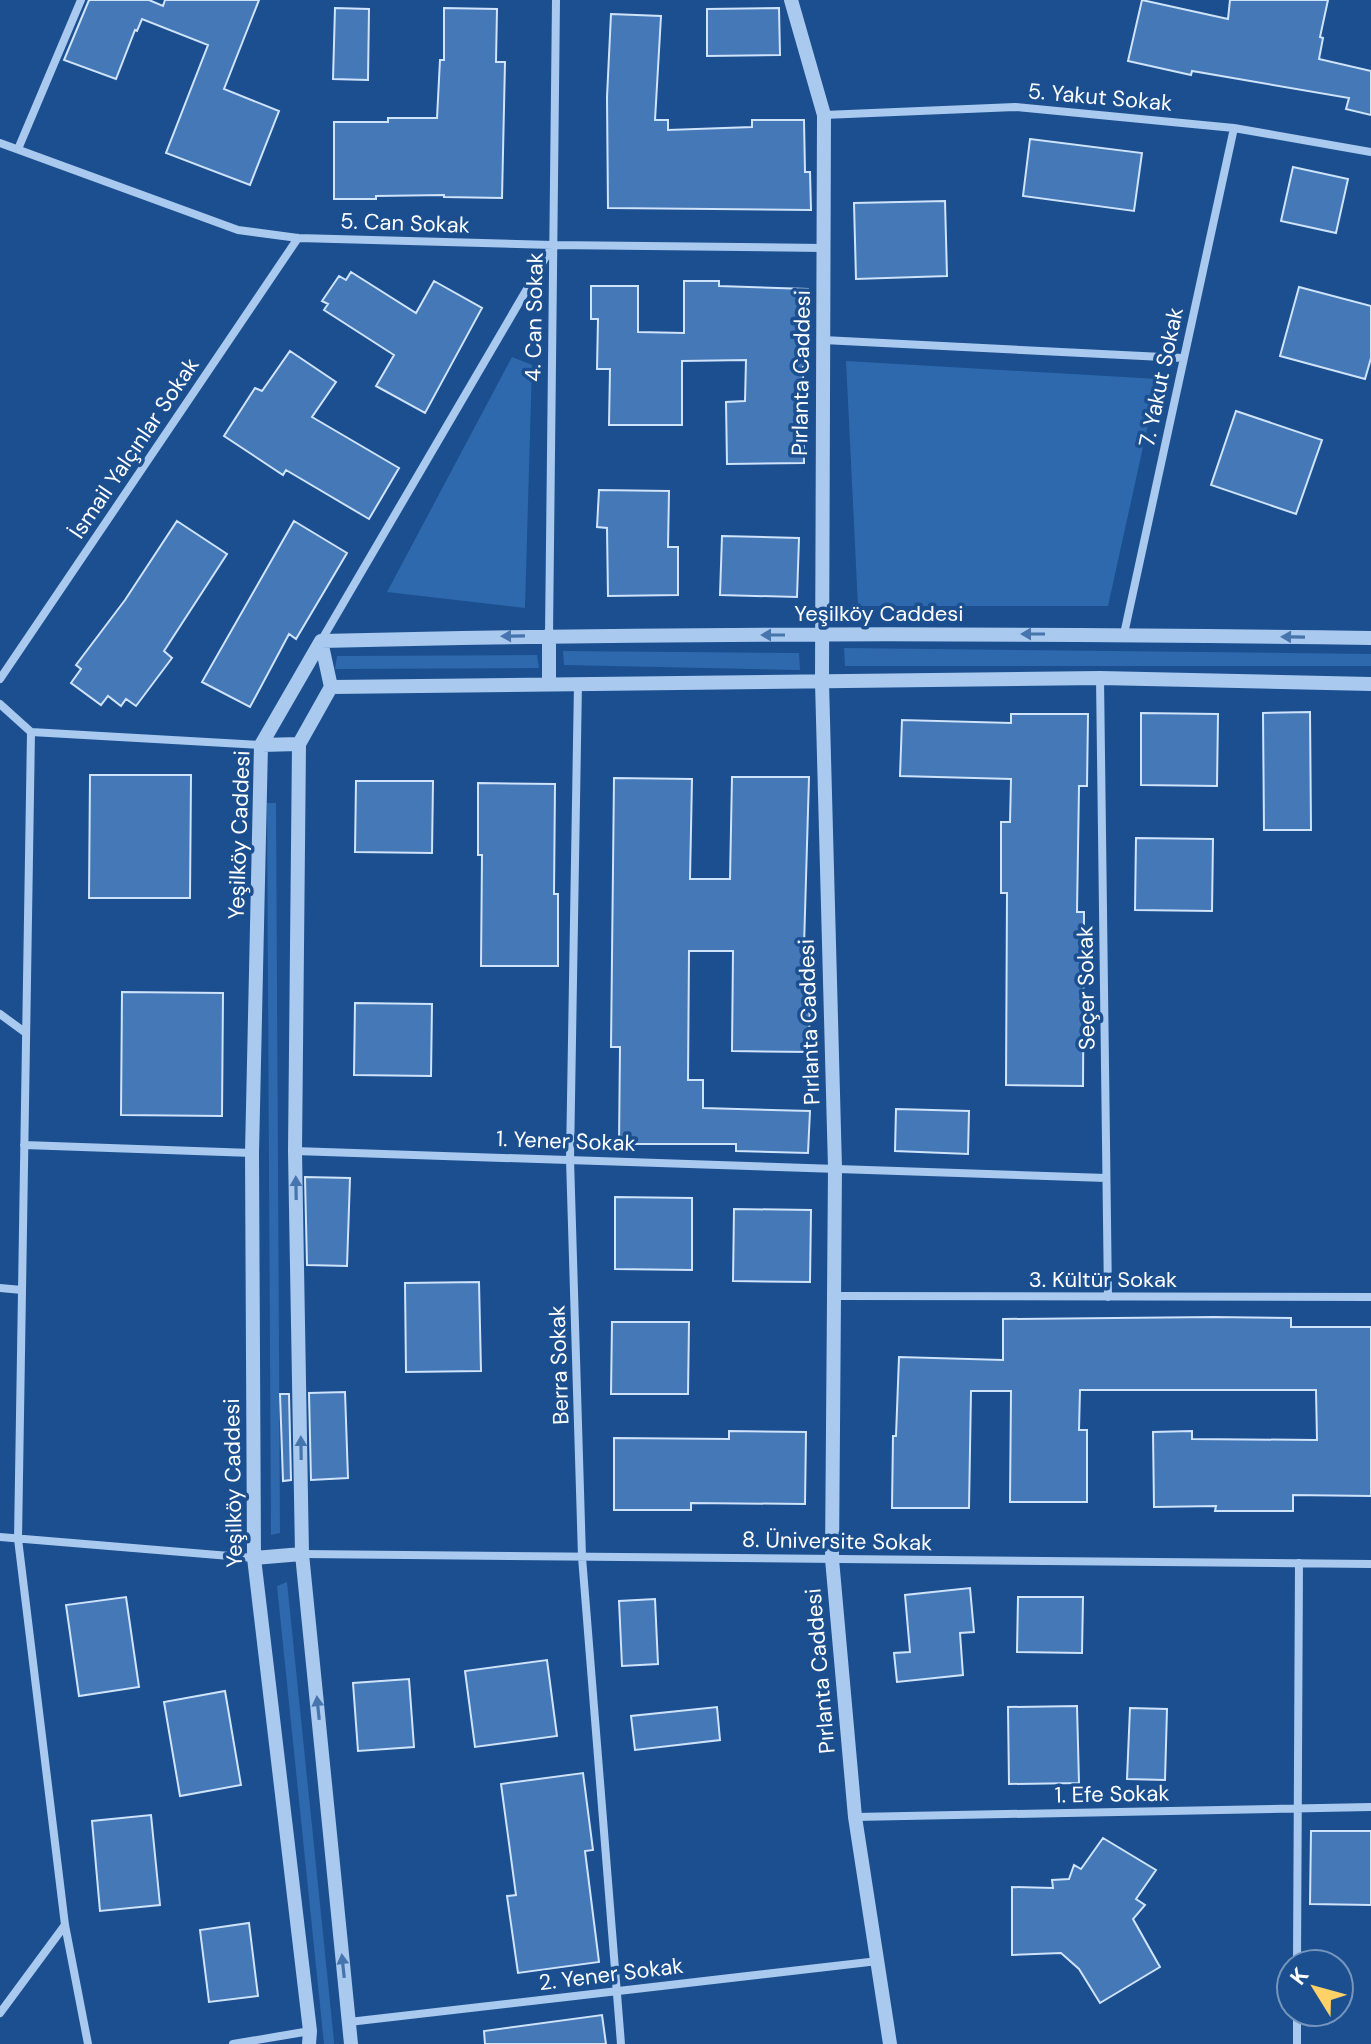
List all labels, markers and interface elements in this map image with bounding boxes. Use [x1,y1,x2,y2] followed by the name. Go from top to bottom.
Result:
[1027,76,1173,118] street label: 5. Yakut Sokak
[340,206,470,240] street label: 5. Can Sokak
[518,252,550,382] street label: 4. Can Sokak
[785,290,817,456] street label: Pırlanta Caddesi
[1132,305,1190,449] street label: 7. Yakut Sokak
[63,352,205,544] street label: İsmail Yalçınlar Sokak
[794,599,964,628] street label: Yeşilköy Caddesi
[1020,628,1045,640] one-way arrow
[760,629,785,641] one-way arrow
[500,630,525,643] one-way arrow
[1280,631,1305,643] one-way arrow
[222,750,256,920] street label: Yeşilköy Caddesi
[1070,926,1102,1050] street label: Seçer Sokak
[792,939,826,1105] street label: Pırlanta Caddesi
[496,1124,636,1158] street label: 1. Yener Sokak
[290,1175,302,1200] one-way arrow
[1029,1265,1177,1294] street label: 3. Kültür Sokak
[542,1305,576,1425] street label: Berra Sokak
[217,1398,249,1568] street label: Yeşilköy Caddesi
[294,1435,307,1460] one-way arrow
[742,1525,932,1557] street label: 8. Üniversite Sokak
[798,1587,842,1755] street label: Pırlanta Caddesi
[311,1695,324,1720] one-way arrow
[1054,1779,1170,1809] street label: 1. Efe Sokak
[1275,1948,1355,2028] north arrow
[537,1951,685,1997] street label: 2. Yener Sokak
[337,1953,350,1978] one-way arrow
[1284,1962,1315,1991] text: K

